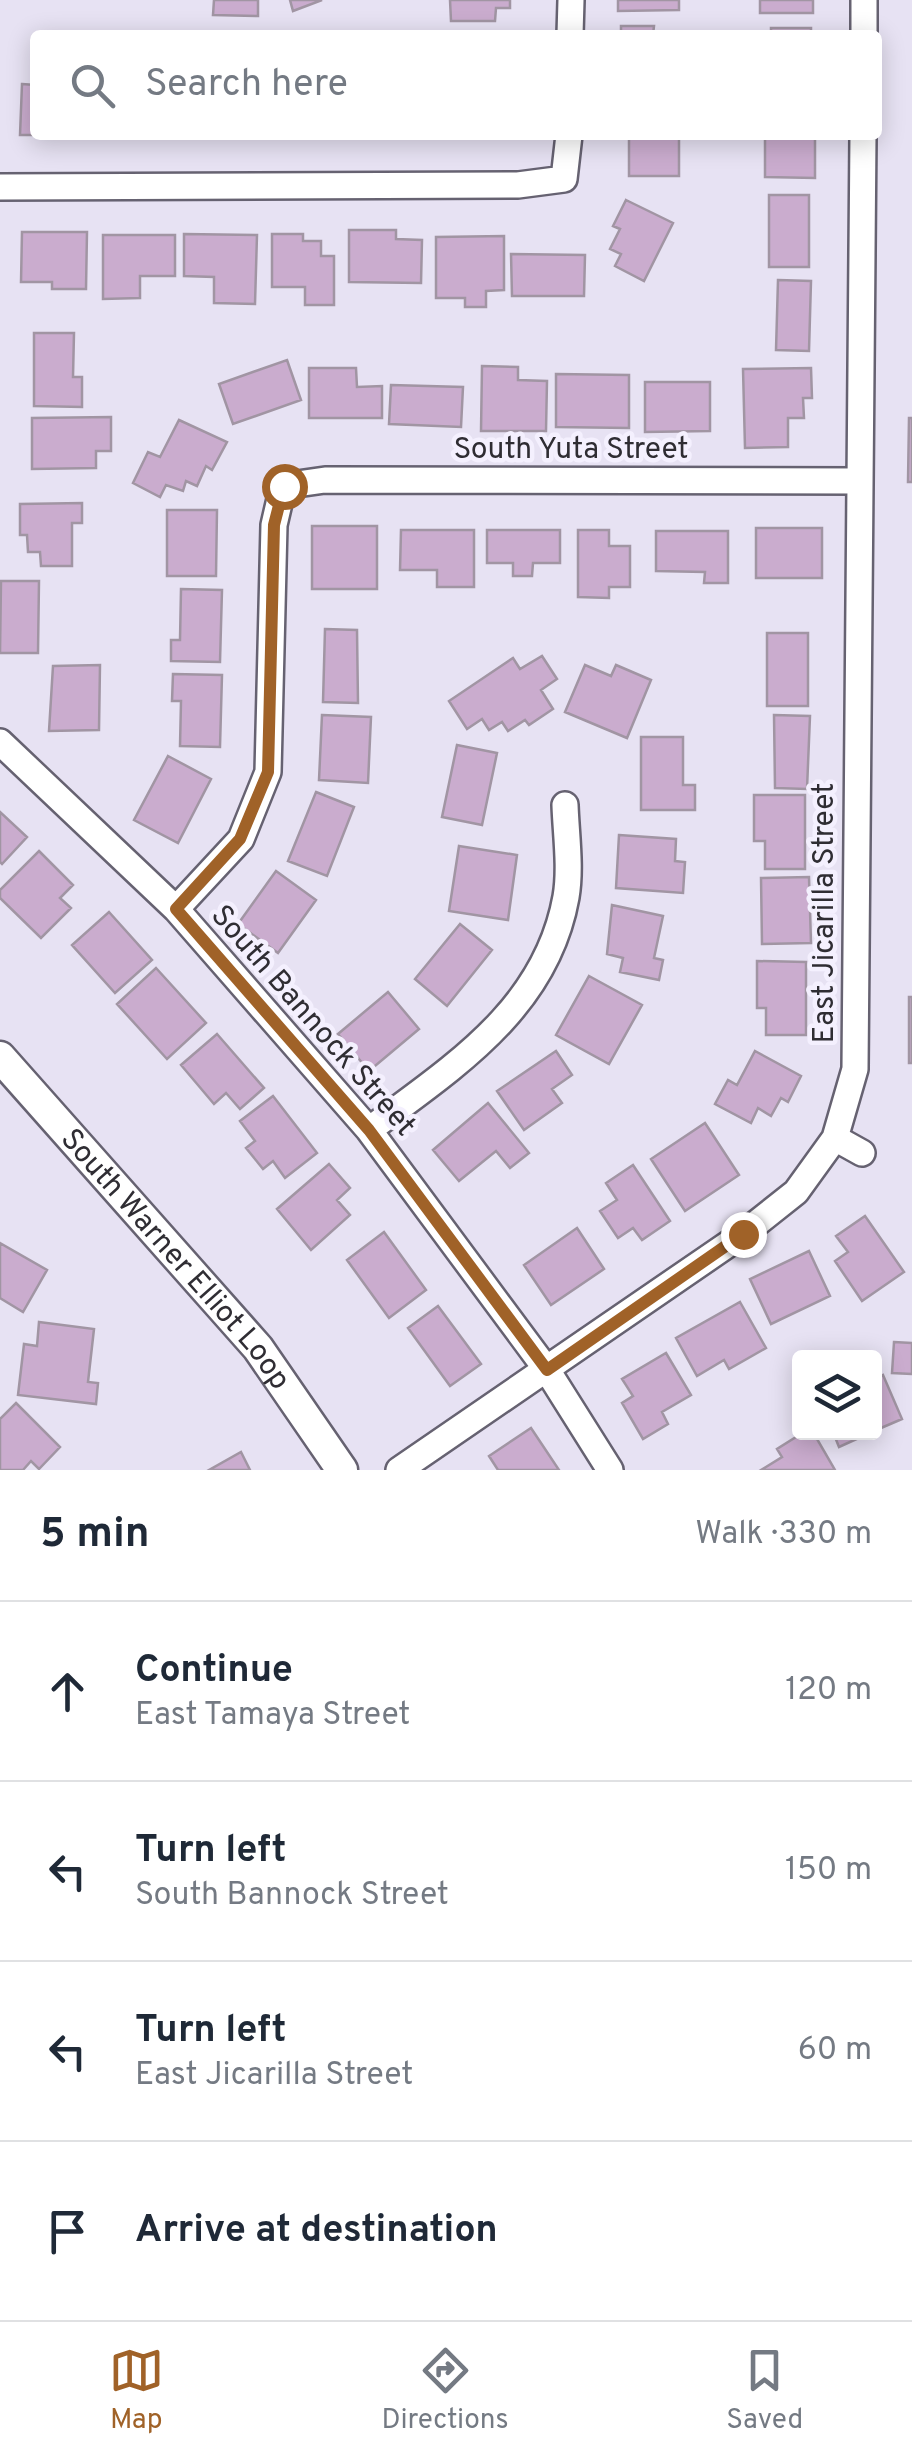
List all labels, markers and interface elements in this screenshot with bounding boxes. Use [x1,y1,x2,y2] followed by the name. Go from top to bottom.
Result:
[30,30,882,140] search box
[65,58,120,113] icon: search
[145,61,348,110] text: Search here
[453,432,689,469] street label: South Yuta Street
[262,464,308,510] route start
[807,783,844,1043] street label: East Jicarilla Street
[202,898,423,1145] street label: South Bannock Street
[51,1122,297,1398] street label: South Warner Elliot Loop
[721,1212,767,1258] route end
[792,1350,882,1440] map controls
[792,1350,882,1440] button: layers
[40,1509,150,1562] text: 5 min
[695,1515,872,1555] text: Walk · 330 m
[135,1647,293,1696] text: Continue
[40,1664,95,1719] icon: ahead
[785,1671,872,1711] text: 120 m
[135,1696,410,1736] text: East Tamaya Street
[135,1827,287,1876] text: Turn left
[40,1844,95,1899] icon: left
[785,1851,872,1891] text: 150 m
[135,1876,449,1916] text: South Bannock Street
[135,2007,287,2056] text: Turn left
[40,2024,95,2079] icon: left
[798,2031,872,2071] text: 60 m
[135,2056,413,2096] text: East Jicarilla Street
[40,2204,95,2259] icon: arrive
[135,2207,498,2256] text: Arrive at destination
[109,2343,164,2439] tab: Map
[381,2343,509,2439] tab: Directions
[726,2343,803,2439] tab: Saved

